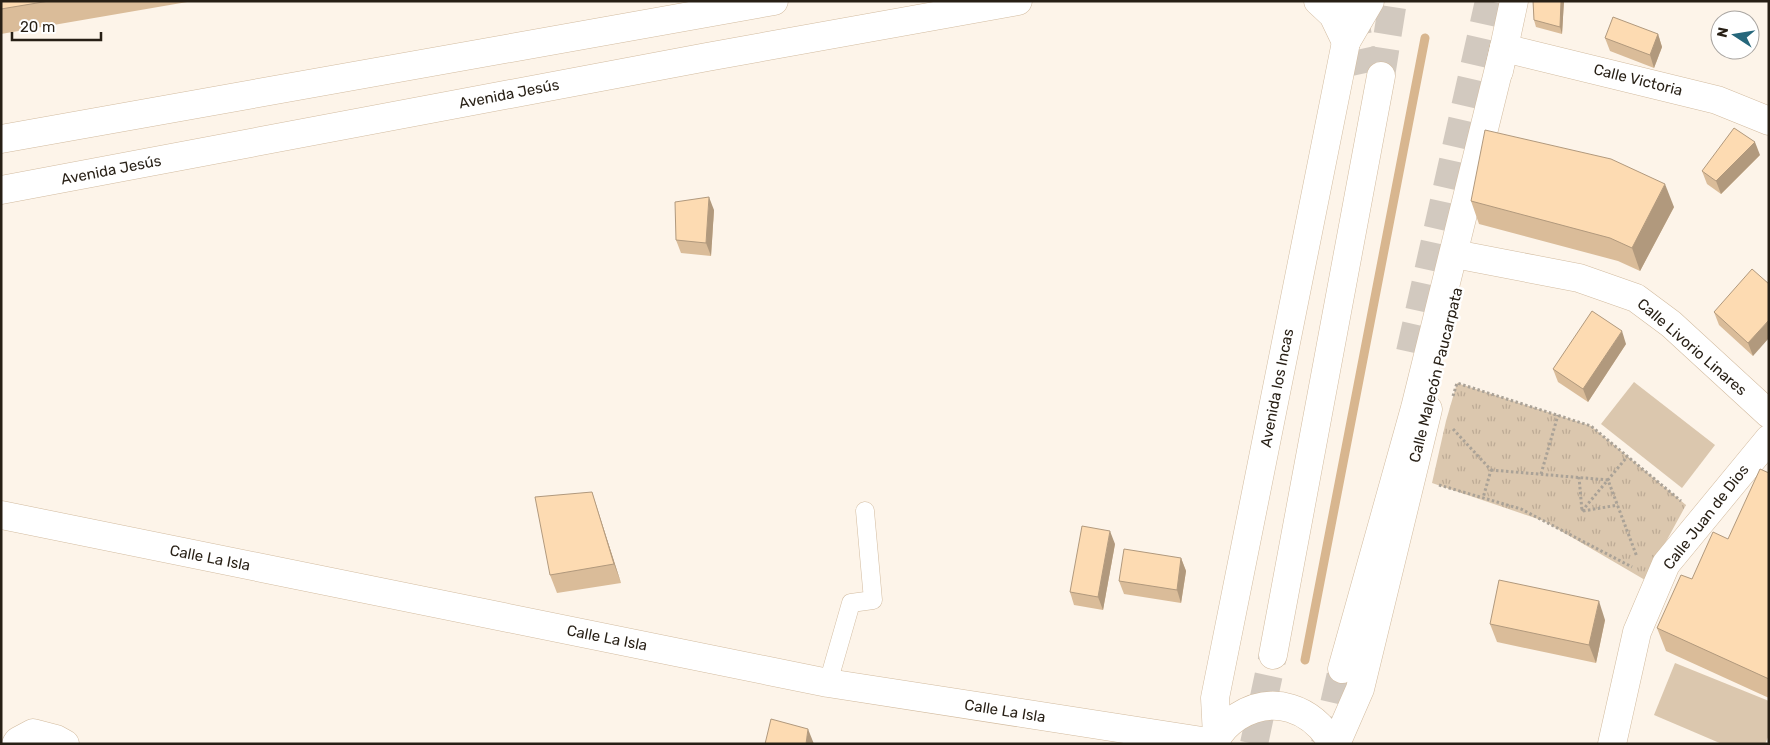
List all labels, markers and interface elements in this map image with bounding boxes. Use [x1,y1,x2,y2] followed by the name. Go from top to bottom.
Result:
[12,10,101,42] scale bar
[1710,10,1760,60] north arrow
[20,18,55,36] text: 20 m
[1713,26,1732,39] text: N
[1592,60,1684,100] street label: Calle Victoria
[457,75,561,113] street label: Avenida Jesús
[59,151,163,189] street label: Avenida Jesús
[1406,286,1466,464] street label: Calle Malecón Paucarpata
[1634,295,1751,400] street label: Calle Livorio Linares
[1257,327,1297,449] street label: Avenida los Incas
[1659,461,1753,573] street label: Calle Juan de Dios
[168,541,252,575] street label: Calle La Isla
[565,621,649,655] street label: Calle La Isla
[963,696,1047,726] street label: Calle La Isla

